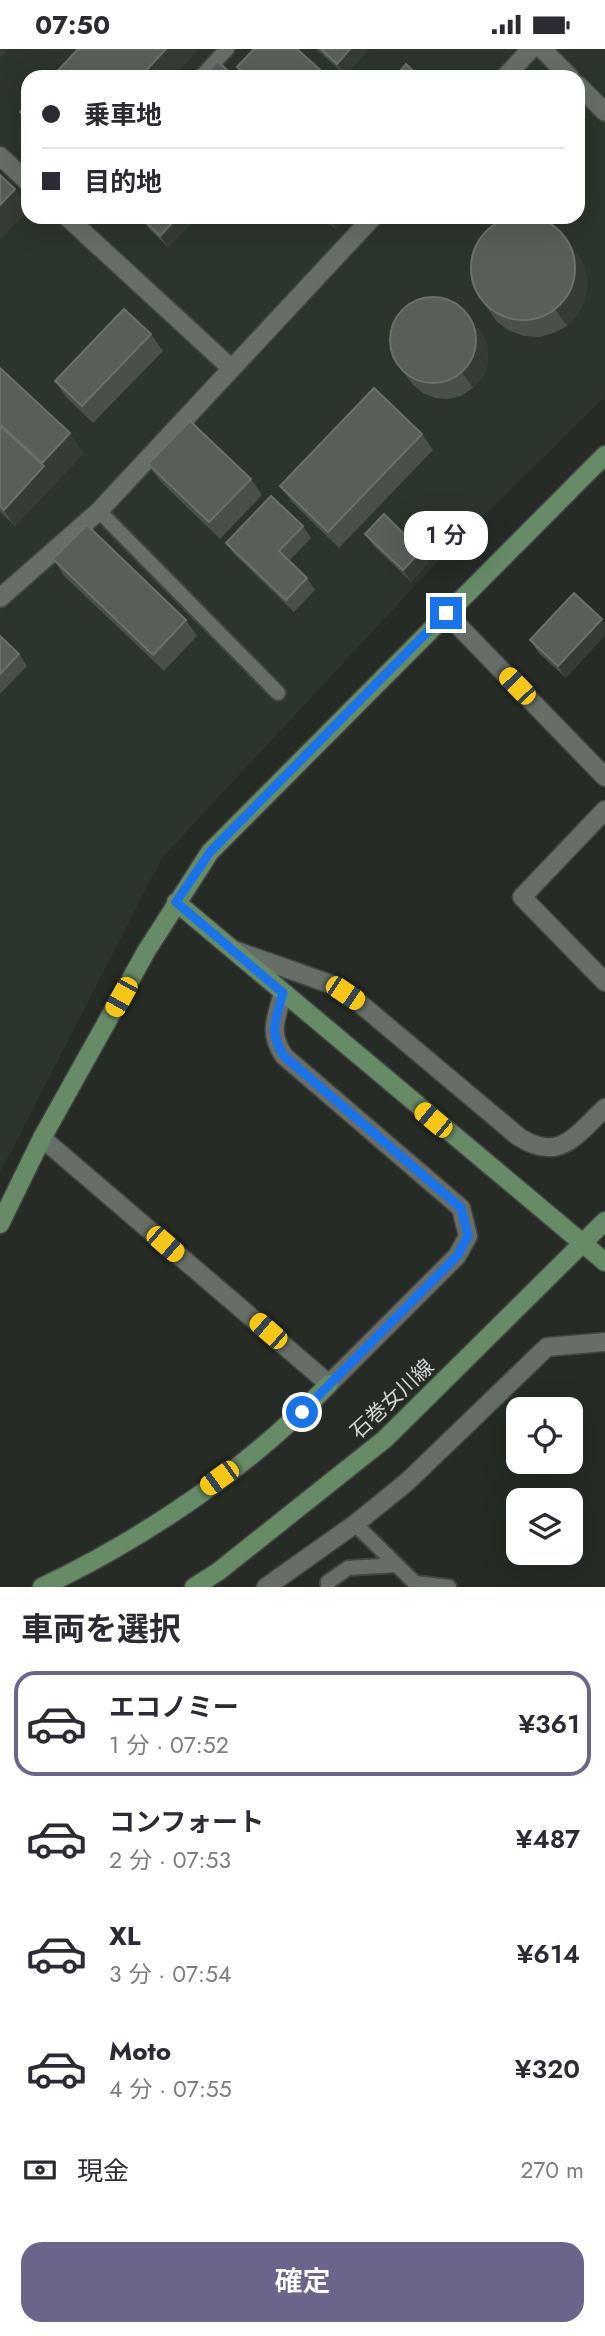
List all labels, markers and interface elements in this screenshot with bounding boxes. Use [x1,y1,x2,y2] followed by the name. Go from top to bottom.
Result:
[35,6,110,44] text: 07:50
[84,96,162,134] text: 乗車地
[84,163,162,201] text: 目的地
[404,511,488,561] callout: 1 分
[425,518,467,552] text: 1 分
[430,597,462,629] route end
[495,664,540,708] car
[322,973,369,1013] car
[102,974,141,1020] car
[411,1098,456,1142] car
[143,1222,188,1266] car
[246,1309,291,1353] car
[343,1352,441,1446] street label: 石巻女川線
[286,1396,318,1428] route start
[506,1397,583,1565] map controls
[506,1397,583,1474] button: locate
[196,1457,243,1499] car
[506,1488,583,1565] button: layers
[21,1606,181,1652] text: 車両を選択
[109,1688,239,1726] text: エコノミー
[25,1692,88,1755] icon: car
[518,1705,580,1743] text: ¥361
[109,1728,229,1762] text: 1 分 · 07:52
[109,1803,264,1841] text: コンフォート
[25,1807,88,1870] icon: car
[516,1820,580,1858] text: ¥487
[109,1843,231,1877] text: 2 分 · 07:53
[109,1917,141,1955] text: XL
[25,1922,88,1985] icon: car
[517,1935,580,1973] text: ¥614
[109,1957,231,1991] text: 3 分 · 07:54
[109,2032,171,2070] text: Moto
[25,2037,88,2100] icon: car
[515,2050,580,2088] text: ¥320
[109,2072,232,2106] text: 4 分 · 07:55
[21,2151,59,2189] icon: cash
[77,2152,129,2190] text: 現金
[520,2153,584,2187] text: 270 m
[21,2242,584,2322] button: 確定

